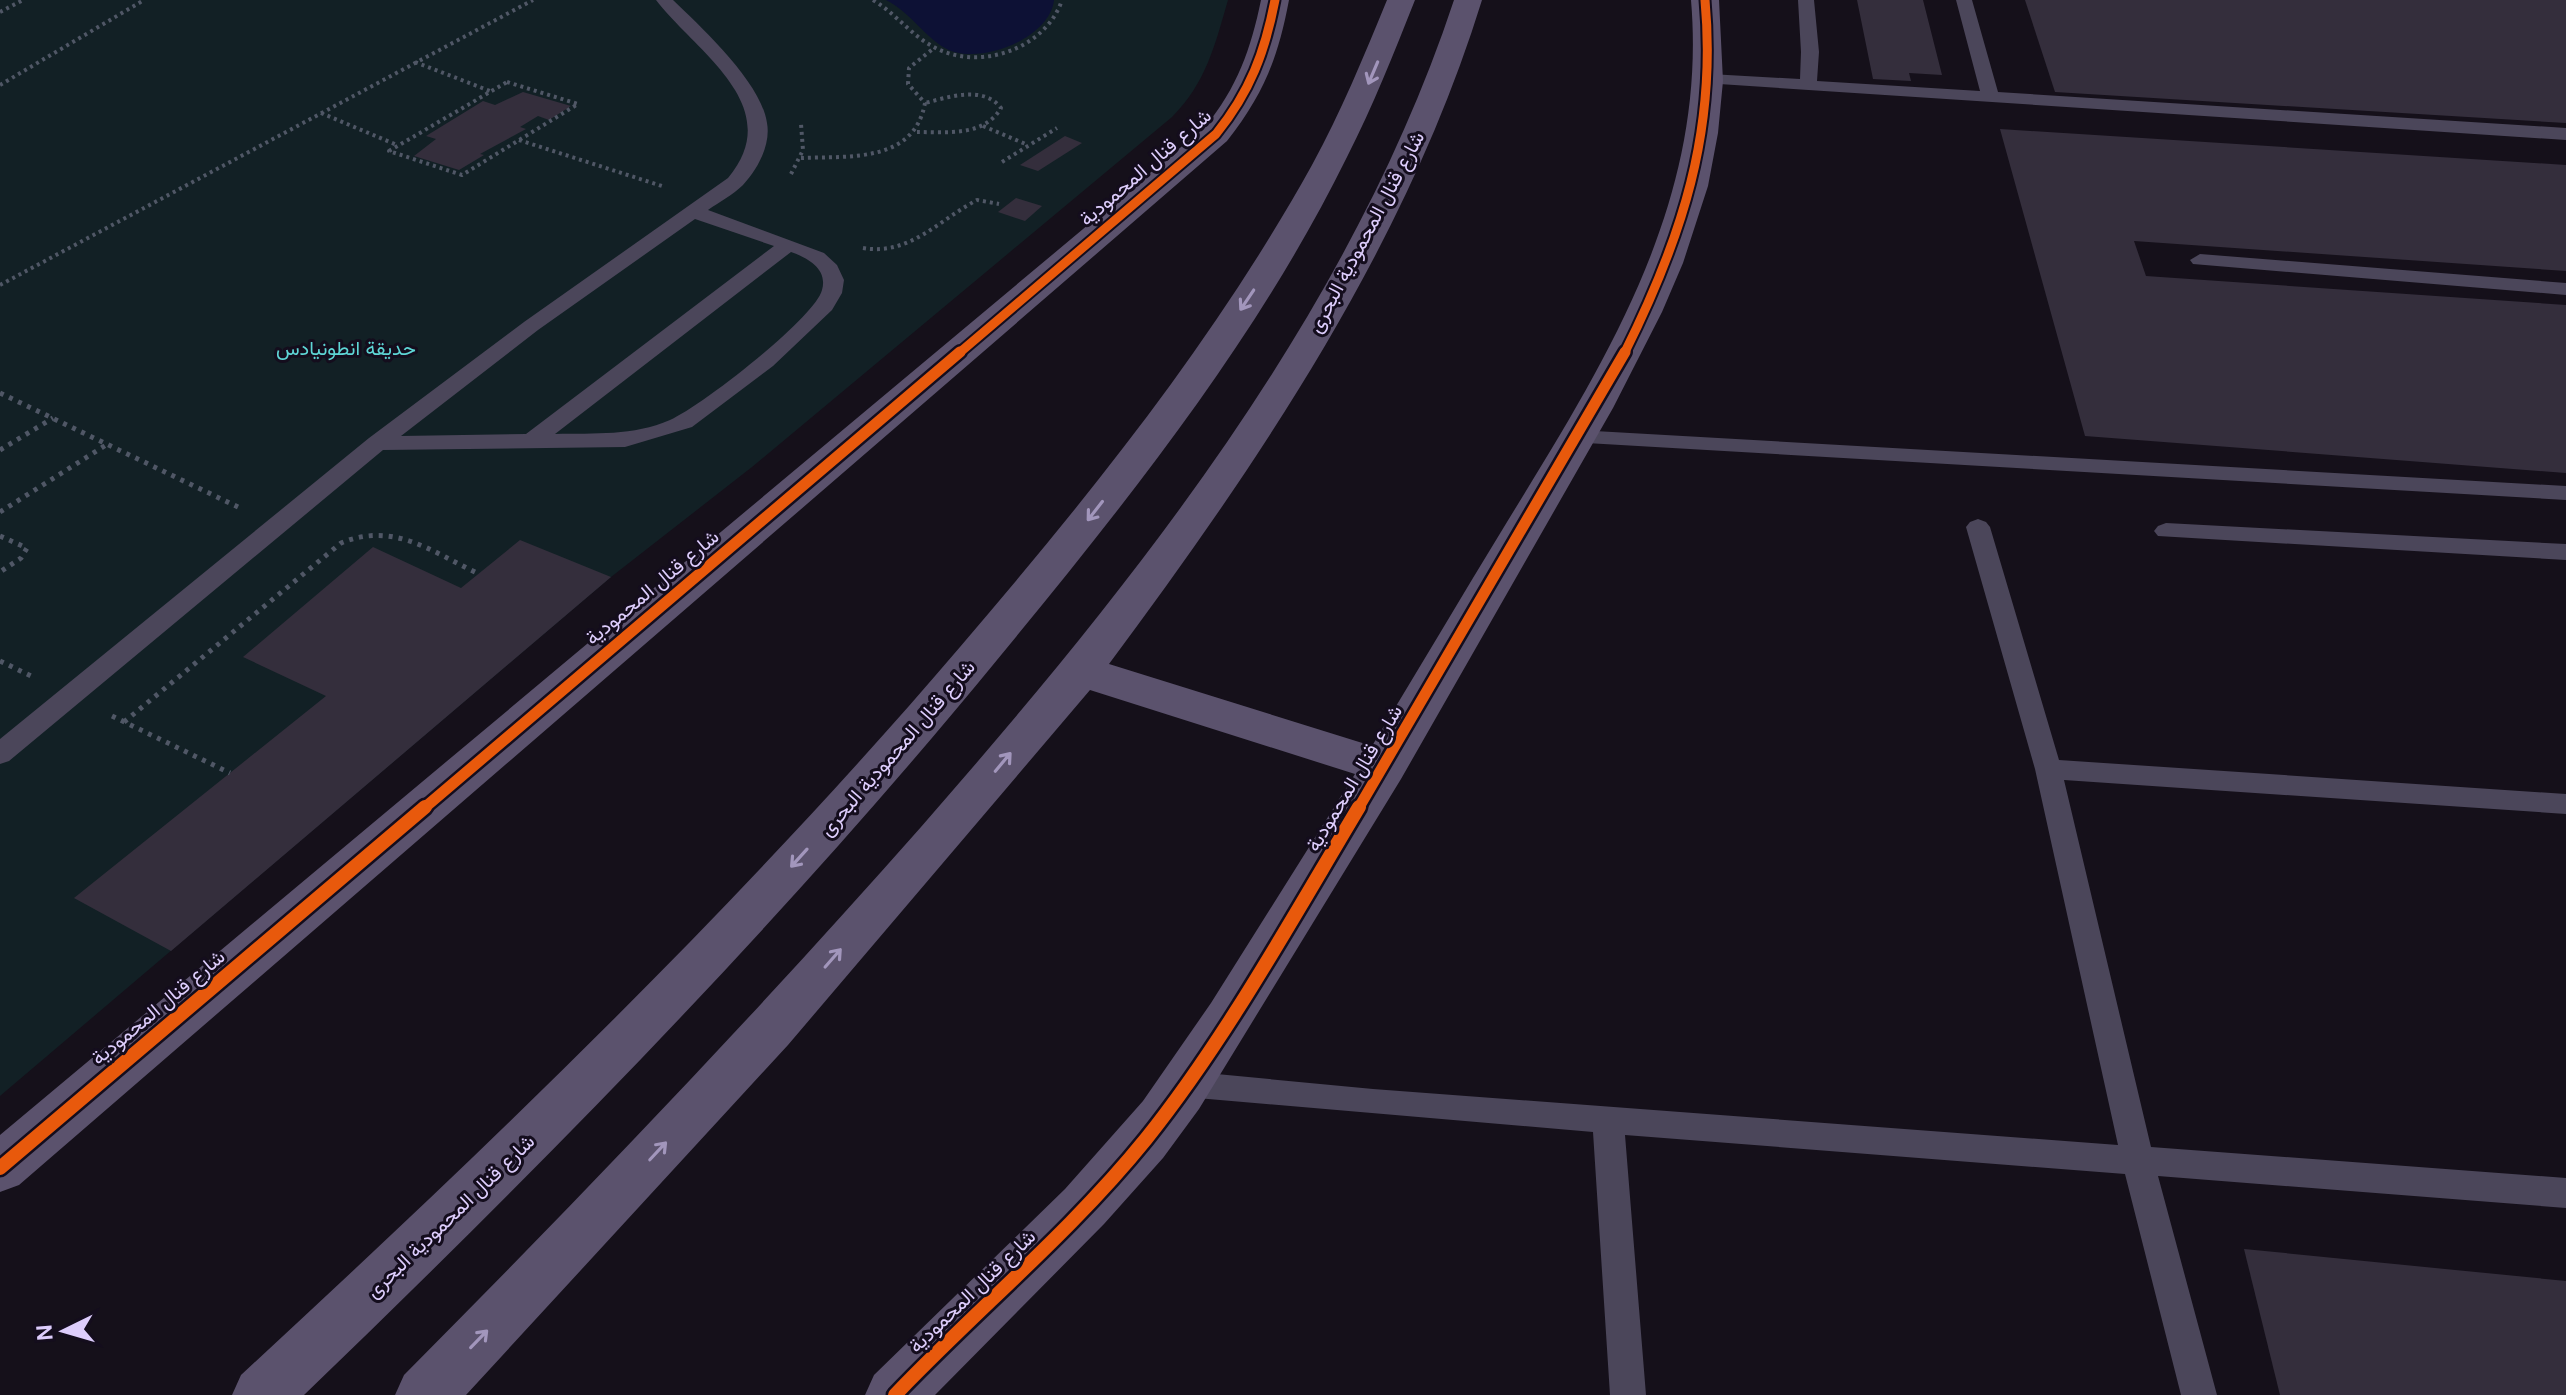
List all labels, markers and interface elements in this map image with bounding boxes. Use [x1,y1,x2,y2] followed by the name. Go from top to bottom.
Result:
[1364,60,1379,84] one-way arrow
[1074,102,1217,232] street label: شارع قنال المحمودية
[1302,127,1431,338] street label: شارع قنال المحمودية البحرى
[1239,288,1255,311] one-way arrow
[276,335,416,361] park label: حديقة انطونيادس
[1087,500,1104,521] one-way arrow
[580,523,725,651] street label: شارع قنال المحمودية
[813,655,981,842] street label: شارع قنال المحمودية البحرى
[1300,700,1409,857] street label: شارع قنال المحمودية
[994,752,1012,772] one-way arrow
[791,847,809,867] one-way arrow
[86,943,231,1071] street label: شارع قنال المحمودية
[824,949,842,969] one-way arrow
[360,1129,541,1304] street label: شارع قنال المحمودية البحرى
[649,1141,668,1161] one-way arrow
[903,1224,1042,1359] street label: شارع قنال المحمودية
[24,1291,104,1371] north arrow
[29,1323,60,1342] text: N
[469,1330,488,1349] one-way arrow

